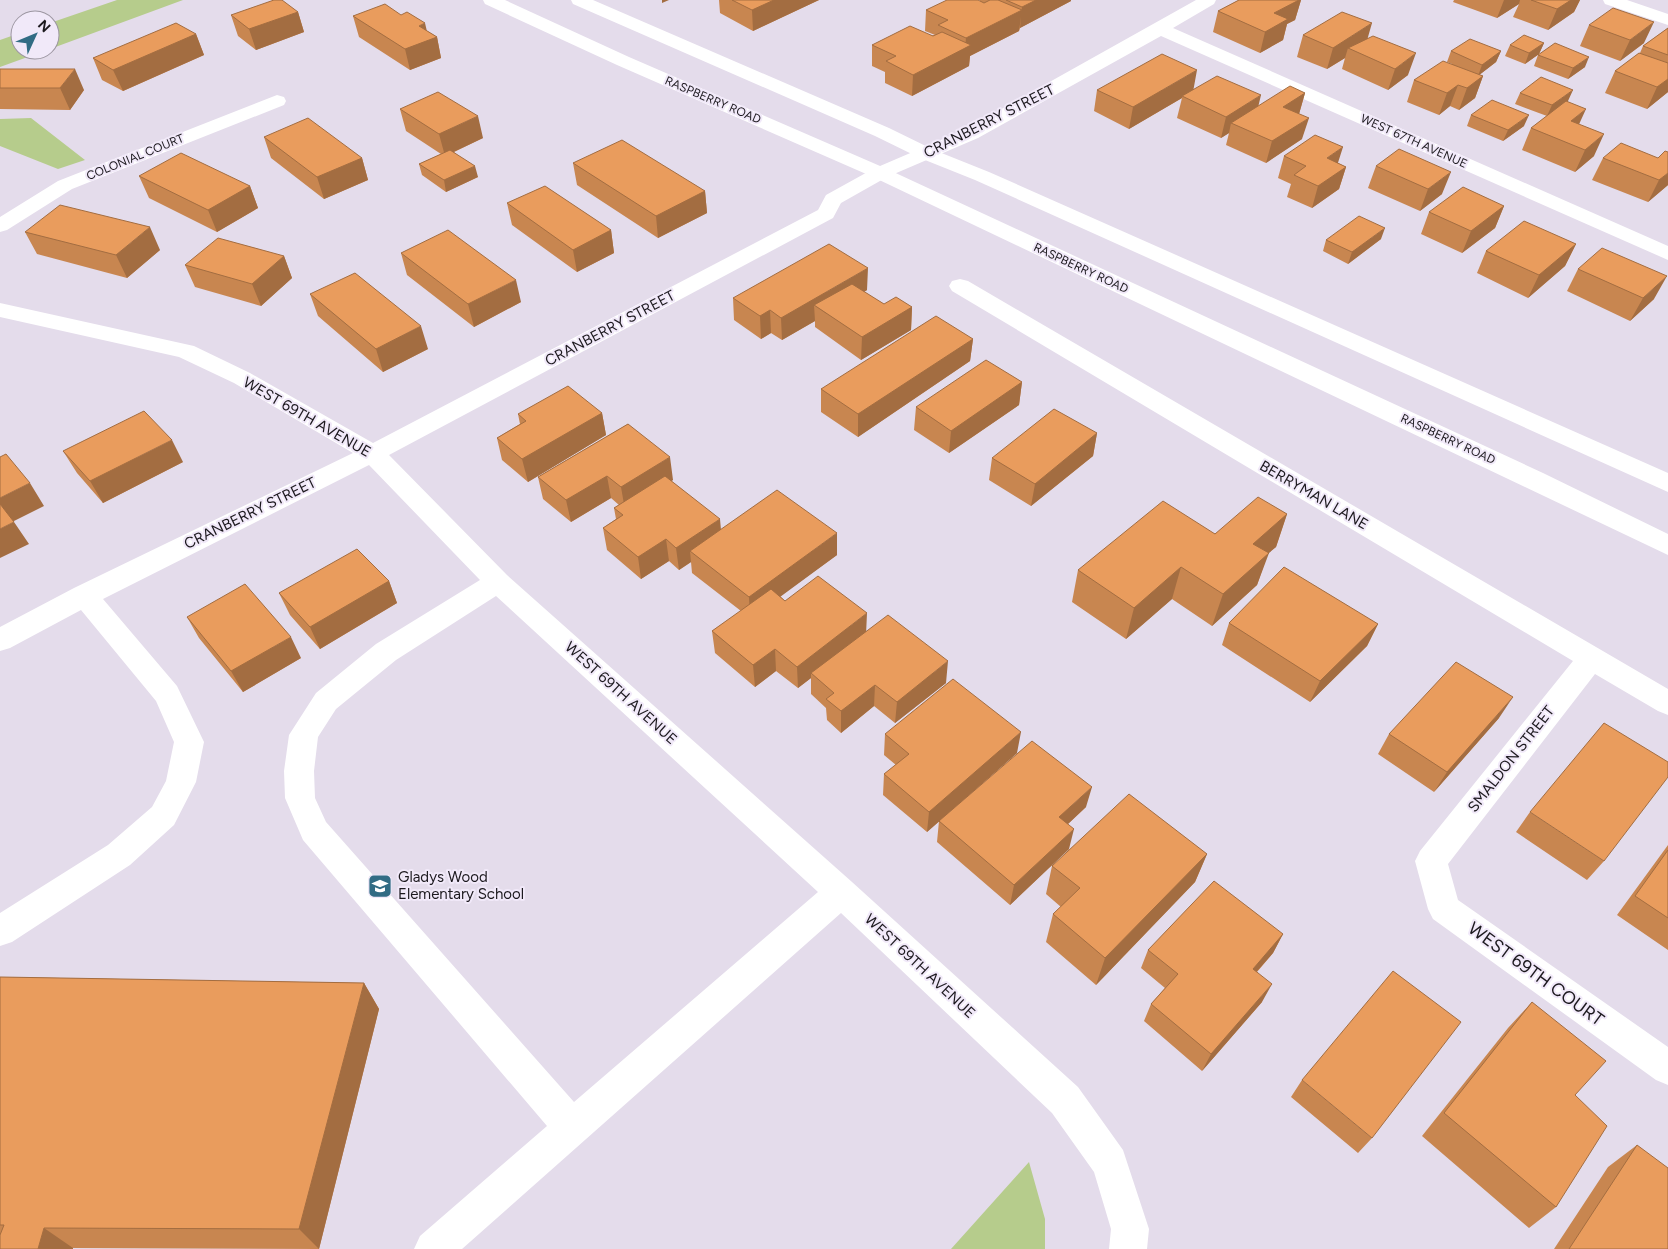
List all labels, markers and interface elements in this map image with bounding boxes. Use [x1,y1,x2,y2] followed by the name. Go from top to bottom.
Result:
[10,10,60,60] north arrow
[34,17,54,36] text: N
[663,73,763,127] street label: RASPBERRY ROAD
[921,80,1058,162] street label: CRANBERRY STREET
[1358,111,1470,171] street label: WEST 67TH AVENUE
[84,131,186,183] street label: COLONIAL COURT
[1031,240,1131,296] street label: RASPBERRY ROAD
[542,286,679,370] street label: CRANBERRY STREET
[240,373,374,461] street label: WEST 69TH AVENUE
[1398,411,1498,467] street label: RASPBERRY ROAD
[1256,457,1372,533] street label: BERRYMAN LANE
[181,473,320,553] street label: CRANBERRY STREET
[561,638,681,748] street label: WEST 69TH AVENUE
[1464,702,1559,816] street label: SMALDON STREET
[398,868,524,903] place label: Gladys Wood Elementary School
[367,873,393,899] school or university icon: Gladys Wood Elementary School
[861,910,979,1022] street label: WEST 69TH AVENUE
[1464,917,1608,1031] street label: WEST 69TH COURT

